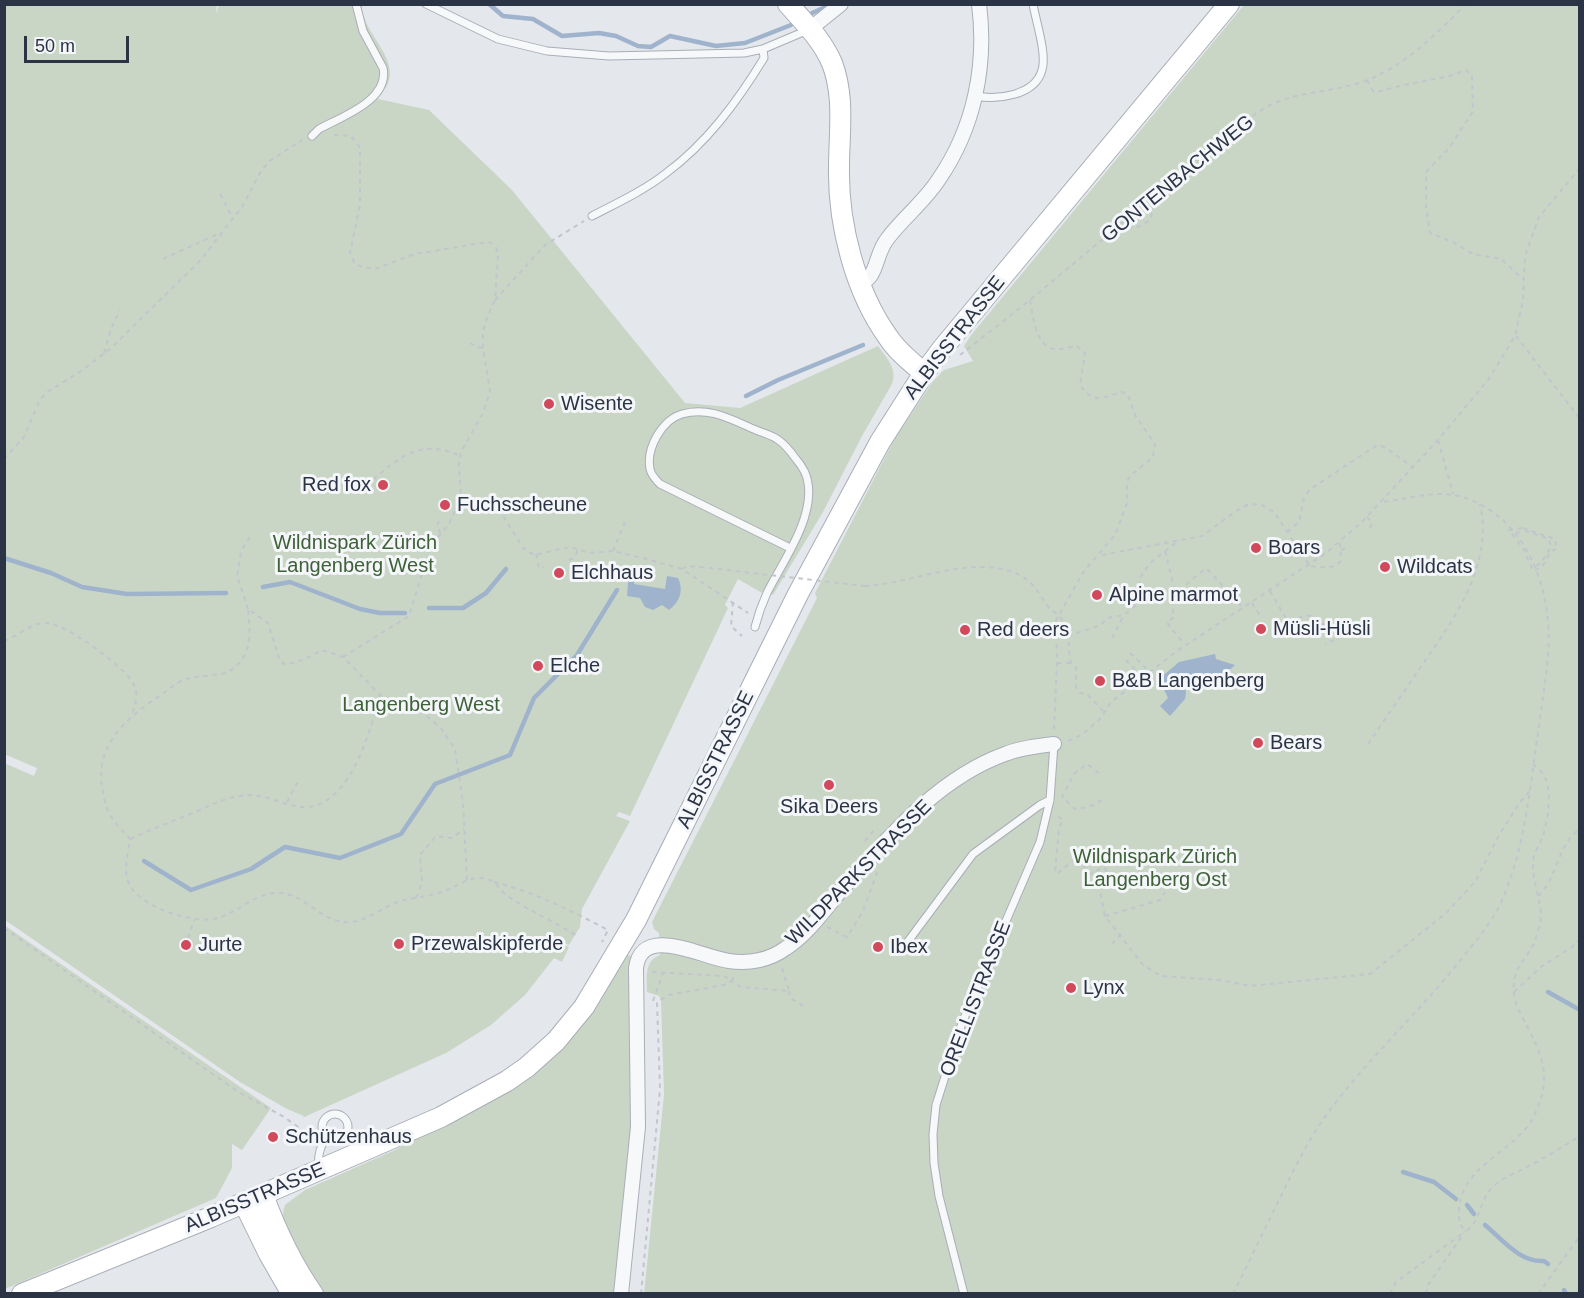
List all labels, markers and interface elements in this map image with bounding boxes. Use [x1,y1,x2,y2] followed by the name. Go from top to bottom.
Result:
[27,24,132,62] scale bar
[35,36,75,56] text: 50 m
[1097,110,1259,248] street label: GONTENBACHWEG
[899,271,1011,405] street label: ALBISSTRASSE
[561,392,633,416] place label: Wisente
[542,397,556,411] marker: Wisente
[302,473,371,497] place label: Red fox
[376,478,390,492] marker: Red fox
[457,493,587,517] place label: Fuchsscheune
[438,498,452,512] marker: Fuchsscheune
[273,531,437,578] park label: Wildnispark Zürich Langenberg West
[1268,536,1320,560] place label: Boars
[1249,541,1263,555] marker: Boars
[1397,555,1473,579] place label: Wildcats
[1378,560,1392,574] marker: Wildcats
[571,561,653,585] place label: Elchhaus
[552,566,566,580] marker: Elchhaus
[1109,583,1238,607] place label: Alpine marmot
[1090,588,1104,602] marker: Alpine marmot
[1273,617,1371,641] place label: Müsli-Hüsli
[977,618,1069,642] place label: Red deers
[1254,622,1268,636] marker: Müsli-Hüsli
[958,623,972,637] marker: Red deers
[550,654,600,678] place label: Elche
[531,659,545,673] marker: Elche
[1112,669,1264,693] place label: B&B Langenberg
[1093,674,1107,688] marker: B&B Langenberg
[672,687,760,833] street label: ALBISSTRASSE
[342,693,500,717] park label: Langenberg West
[1270,731,1322,755] place label: Bears
[1251,736,1265,750] marker: Bears
[822,778,836,792] marker: Sika Deers
[780,795,878,819] place label: Sika Deers
[781,795,937,951] street label: WILDPARKSTRASSE
[1073,845,1237,892] park label: Wildnispark Zürich Langenberg Ost
[935,918,1017,1080] street label: ORELLISTRASSE
[411,932,563,956] place label: Przewalskipferde
[198,933,242,957] place label: Jurte
[890,935,928,959] place label: Ibex
[392,937,406,951] marker: Przewalskipferde
[179,938,193,952] marker: Jurte
[871,940,885,954] marker: Ibex
[1083,976,1125,1000] place label: Lynx
[1064,981,1078,995] marker: Lynx
[285,1125,412,1149] place label: Schützenhaus
[266,1130,280,1144] marker: Schützenhaus
[181,1158,329,1238] street label: ALBISSTRASSE

